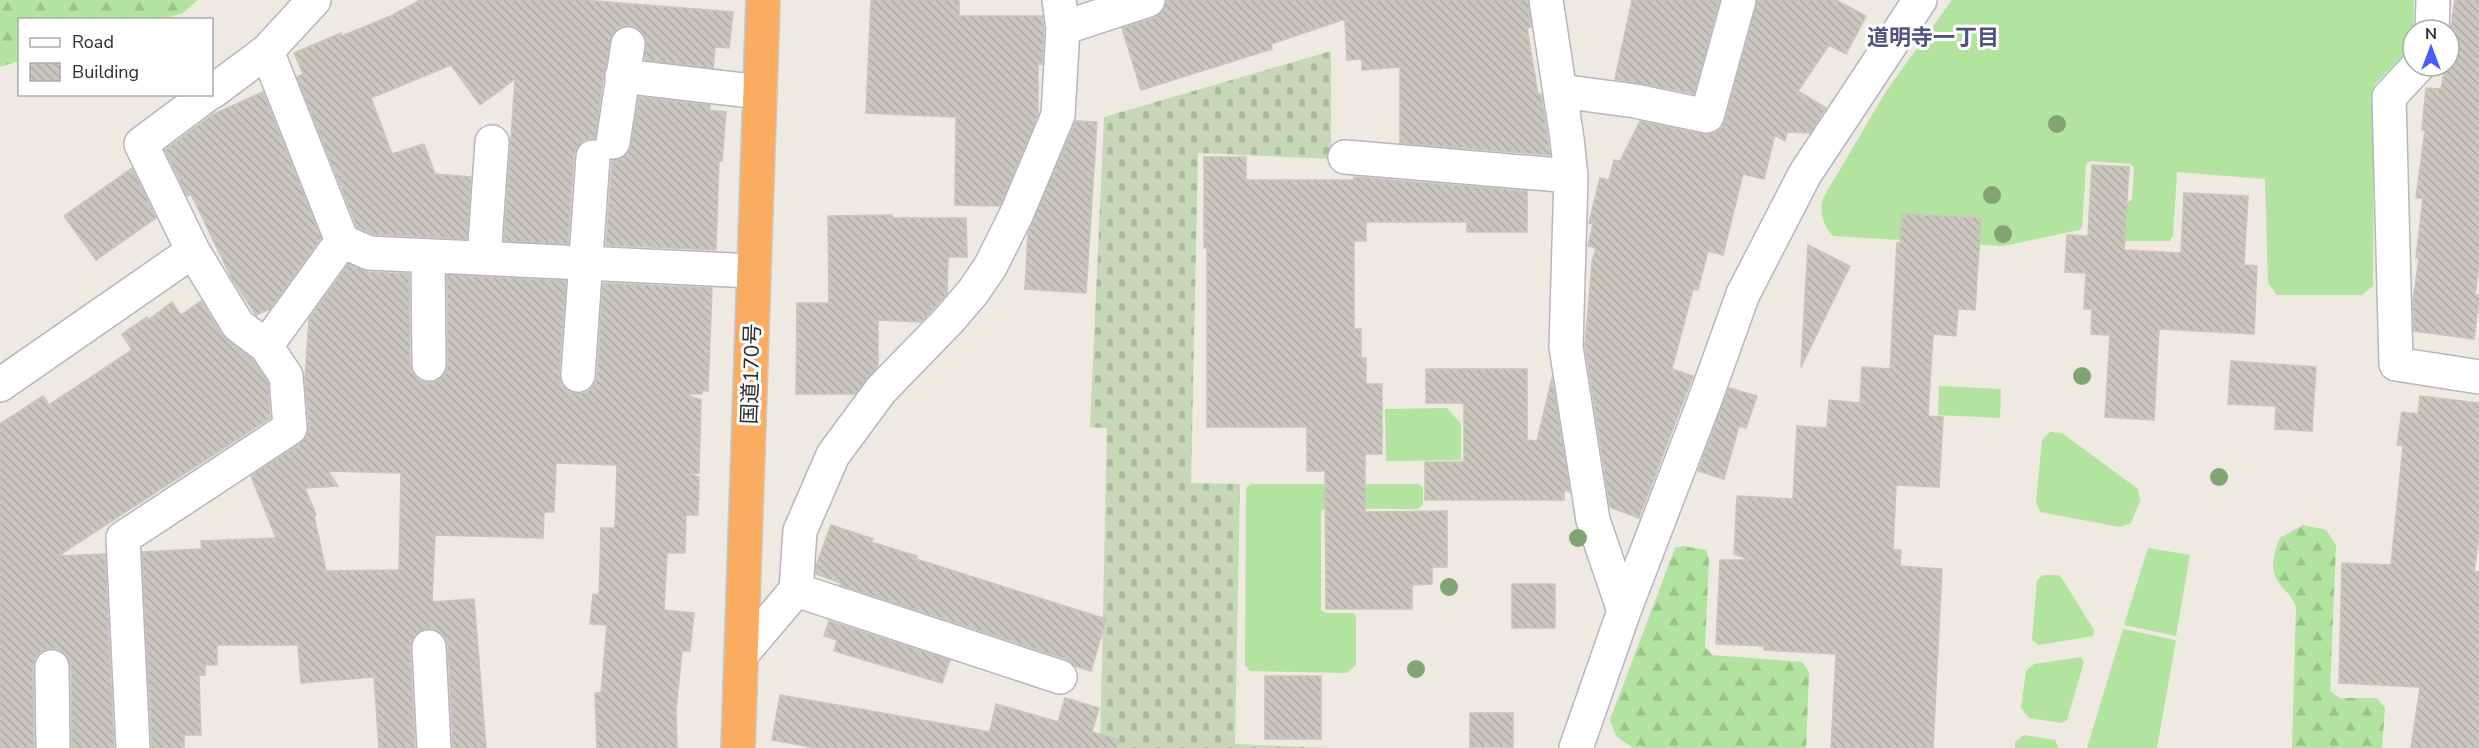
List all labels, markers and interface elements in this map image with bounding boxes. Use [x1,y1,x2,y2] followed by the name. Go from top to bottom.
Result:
[18,18,213,96] legend
[2401,18,2461,78] north arrow
[1867,23,1999,53] district label: 道明寺一丁目
[2425,23,2437,45] text: N
[72,30,114,54] text: Road
[72,60,139,84] text: Building
[735,323,767,425] street label: 国道170号

